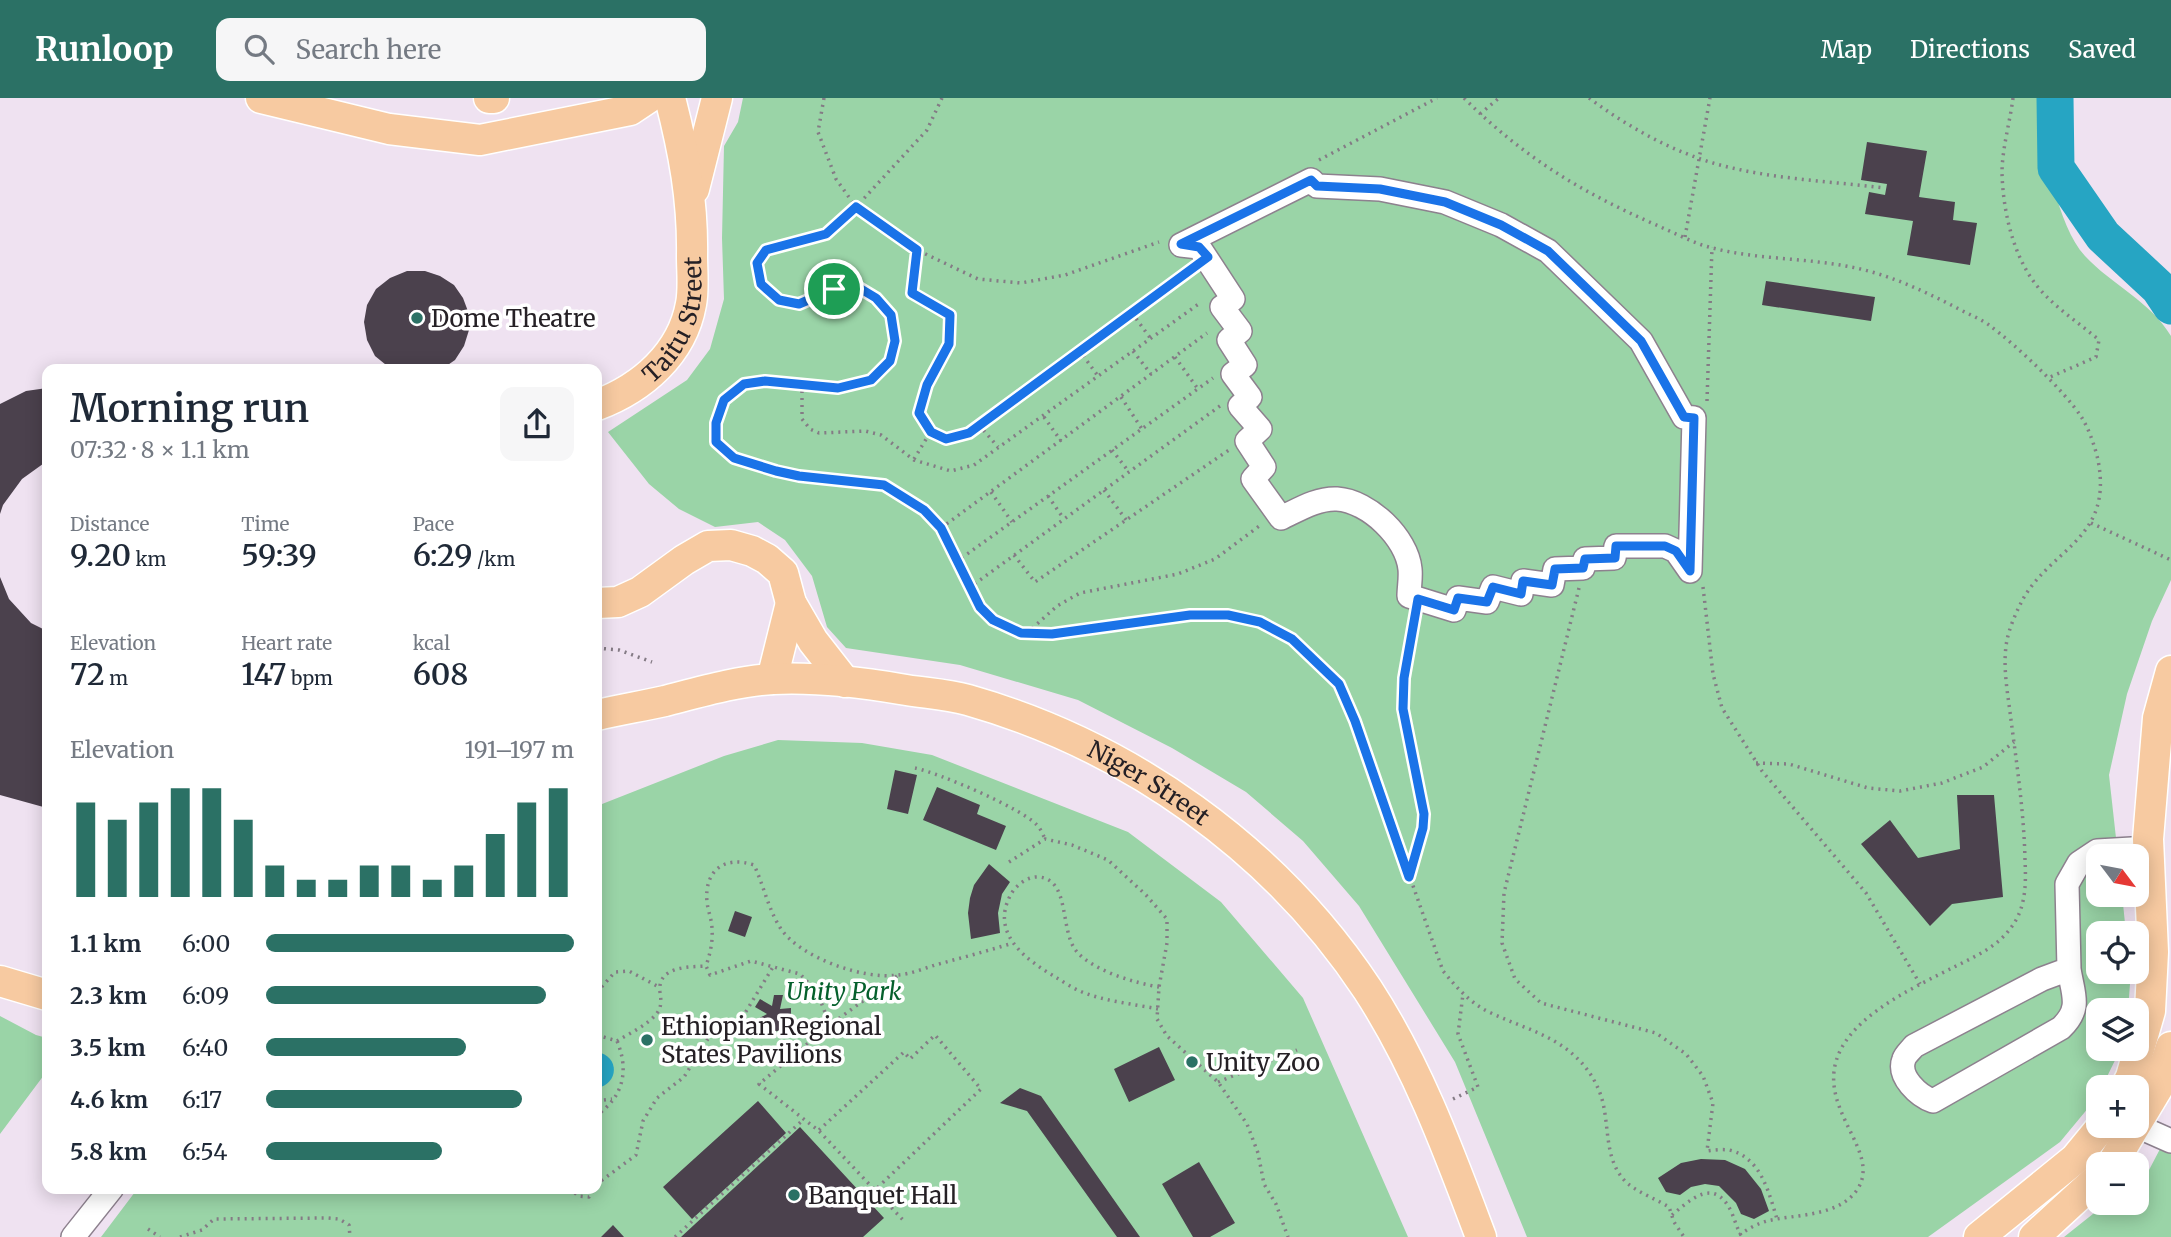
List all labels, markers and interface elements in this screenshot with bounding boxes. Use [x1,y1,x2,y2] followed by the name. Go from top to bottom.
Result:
[216,18,706,81] search box
[35,29,174,70] text: Runloop
[240,30,278,68] icon: search
[296,33,441,66] text: Search here
[1821,34,1872,65] text: Map
[1910,34,2030,65] text: Directions
[2068,34,2136,65] text: Saved
[636,256,708,389] street label: Taitu Street
[804,259,864,319] pin
[815,270,853,308] icon: arrive
[431,303,596,334] place label: Dome Theatre
[409,310,425,326] marker: Dome Theatre
[70,385,309,432] text: Morning run
[500,387,574,461] button: share
[70,435,250,464] text: 07:32 · 8 × 1.1 km
[70,512,149,536] text: Distance
[241,512,290,536] text: Time
[413,512,454,536] text: Pace
[70,536,131,574] text: 9.20
[241,536,317,574] text: 59:39
[413,536,473,574] text: 6:29
[131,547,166,571] text: km
[473,547,515,571] text: /km
[70,631,156,655] text: Elevation
[241,631,332,655] text: Heart rate
[413,631,450,655] text: kcal
[70,655,105,693] text: 72
[241,655,287,693] text: 147
[413,655,468,693] text: 608
[105,666,128,690] text: m
[287,666,333,690] text: bpm
[1083,733,1217,832] street label: Niger Street
[70,735,174,764] text: Elevation
[464,735,574,764] text: 191–197 m
[2086,844,2149,906] north arrow
[2086,844,2149,1215] map controls
[2086,921,2149,984] button: locate
[70,929,141,958] text: 1.1 km
[182,929,230,958] text: 6:00
[786,976,902,1007] park label: Unity Park
[70,981,147,1010] text: 2.3 km
[182,981,229,1010] text: 6:09
[2086,998,2149,1061] button: layers
[661,1011,882,1070] place label: Ethiopian Regional States Pavilions
[639,1032,655,1048] marker: Ethiopian Regional States Pavilions
[70,1033,146,1062] text: 3.5 km
[182,1033,228,1062] text: 6:40
[1206,1047,1320,1078] place label: Unity Zoo
[1184,1054,1200,1070] marker: Unity Zoo
[2086,1075,2149,1138] button: +
[70,1085,148,1114] text: 4.6 km
[182,1085,222,1114] text: 6:17
[70,1137,147,1166] text: 5.8 km
[182,1137,227,1166] text: 6:54
[2086,1152,2149,1215] button: −
[808,1180,957,1211] place label: Banquet Hall
[786,1187,802,1203] marker: Banquet Hall

